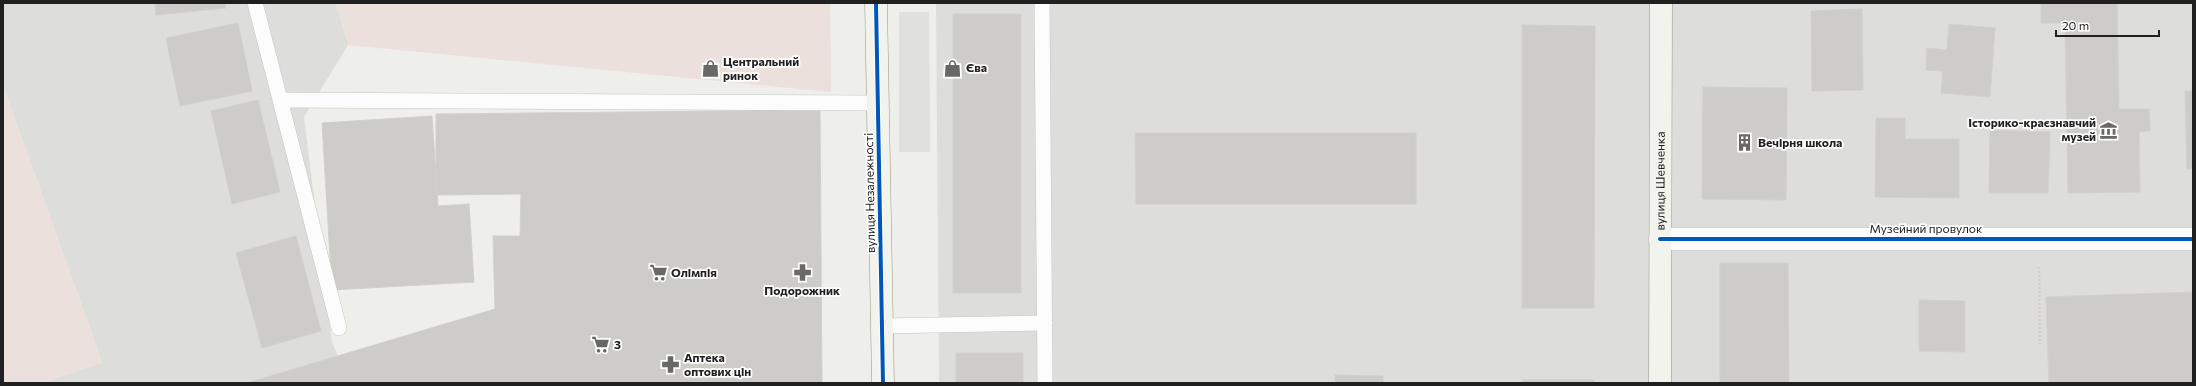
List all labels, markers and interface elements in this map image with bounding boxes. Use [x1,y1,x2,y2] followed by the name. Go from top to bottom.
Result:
[2056,12,2159,38] scale bar
[2062,18,2089,32] text: 20 m
[723,54,799,82] place label: Центральний ринок
[943,58,963,78] shop icon: Єва
[700,59,720,79] shop icon: Центральний ринок
[966,60,987,74] place label: Єва
[1968,115,2096,143] place label: Історико-краєзнавчий музей
[2099,120,2119,140] museum icon: Історико-краєзнавчий музей
[1652,131,1667,231] street label: вулиця Шевченка
[861,133,877,253] street label: вулиця Незалежності
[1735,133,1755,153] building icon: Вечірня школа
[1758,135,1842,149] place label: Вечірня школа
[1870,221,1983,235] street label: Музейний провулок
[792,262,812,282] pharmacy icon: Подорожник
[648,263,668,283] supermarket icon: Олімпія
[671,265,717,279] place label: Олімпія
[764,283,840,297] place label: Подорожник
[591,335,611,355] supermarket icon: 3
[614,337,621,351] place label: 3
[684,350,751,378] place label: Аптека оптових цін
[661,355,681,375] pharmacy icon: Аптека оптових цін

